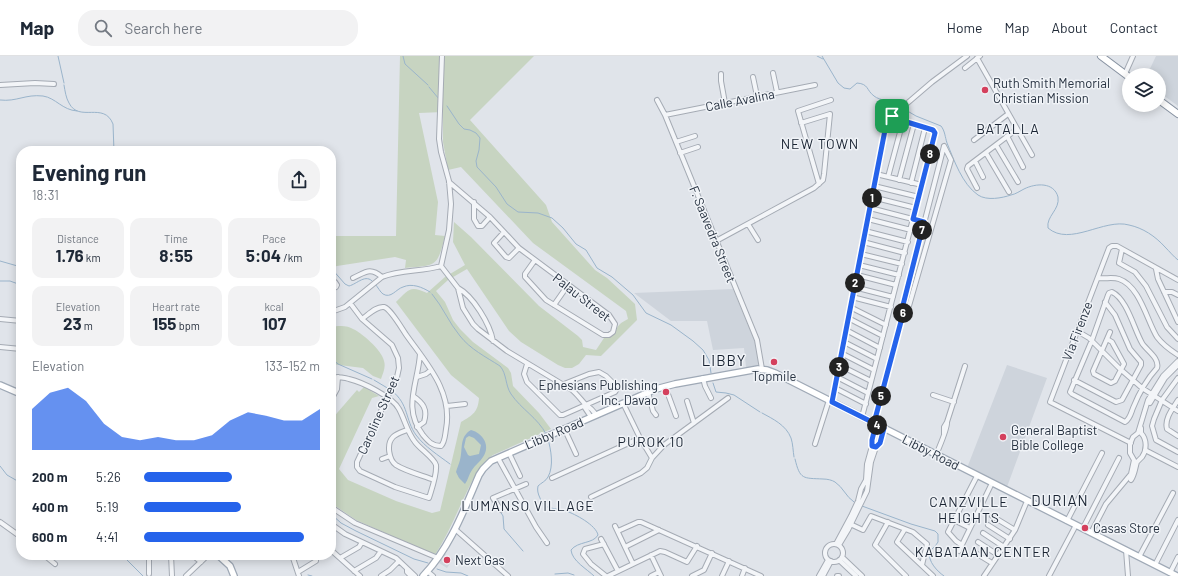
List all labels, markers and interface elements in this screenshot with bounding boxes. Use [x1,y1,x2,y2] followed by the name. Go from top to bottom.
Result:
[78,10,358,46] search box
[20,16,54,39] text: Map
[92,17,114,39] icon: search
[124,19,202,37] text: Search here
[947,19,983,36] text: Home
[1005,19,1029,36] text: Map
[1051,19,1088,36] text: About
[1110,19,1158,36] text: Contact
[1122,68,1166,112] map controls
[1122,68,1166,112] button: layers
[993,75,1110,106] place label: Ruth Smith Memorial Christian Mission
[704,85,776,115] street label: Calle Avalina
[980,85,990,95] marker: Ruth Smith Memorial Christian Mission
[875,99,909,133] pin
[881,105,903,127] icon: arrive
[976,120,1040,137] district label: BATALLA
[781,135,859,152] district label: NEW TOWN
[920,144,940,164] pin: 8
[927,147,933,160] text: 8
[32,159,146,185] text: Evening run
[278,159,320,201] button: share
[686,183,740,285] street label: F. Saavedra Street
[32,187,59,203] text: 18:31
[862,188,882,208] pin: 1
[870,191,874,204] text: 1
[912,220,932,240] pin: 7
[919,223,925,236] text: 7
[57,232,99,245] text: Distance
[164,232,188,245] text: Time
[262,232,286,245] text: Pace
[56,245,84,265] text: 1.76
[159,245,193,265] text: 8:55
[246,245,281,265] text: 5:04
[84,251,100,264] text: km
[281,251,302,264] text: /km
[550,269,614,325] street label: Palau Street
[845,273,865,293] pin: 2
[852,276,858,289] text: 2
[1058,299,1096,363] street label: Via Firenze
[56,300,100,313] text: Elevation
[152,300,200,313] text: Heart rate
[264,300,284,313] text: kcal
[893,303,913,323] pin: 6
[900,306,906,319] text: 6
[63,313,82,333] text: 23
[152,313,176,333] text: 155
[262,313,286,333] text: 107
[82,319,93,332] text: m
[176,319,200,332] text: bpm
[702,351,746,369] district label: LIBBY
[769,357,779,367] marker: Topmile
[829,357,849,377] pin: 3
[32,358,84,374] text: Elevation
[265,358,320,374] text: 133–152 m
[836,360,842,373] text: 3
[752,368,796,384] place label: Topmile
[354,373,402,457] street label: Caroline Street
[539,377,658,408] place label: Ephesians Publishing Inc. Davao
[871,386,891,406] pin: 5
[661,387,671,397] marker: Ephesians Publishing Inc. Davao
[878,389,884,402] text: 5
[522,414,586,452] street label: Libby Road
[867,415,887,435] pin: 4
[874,418,880,431] text: 4
[1011,422,1098,453] place label: General Baptist Bible College
[900,431,962,473] street label: Libby Road
[998,432,1008,442] marker: General Baptist Bible College
[618,433,684,450] district label: PUROK 10
[32,469,68,485] text: 200 m
[96,469,121,485] text: 5:26
[1031,491,1089,509] district label: DURIAN
[929,493,1009,526] district label: CANZVILLE HEIGHTS
[461,497,595,514] district label: LUMANSO VILLAGE
[32,499,68,515] text: 400 m
[96,499,118,515] text: 5:19
[1093,520,1160,536] place label: Casas Store
[1080,523,1090,533] marker: Casas Store
[32,529,67,545] text: 600 m
[96,529,118,545] text: 4:41
[915,543,1051,560] district label: KABATAAN CENTER
[455,552,505,568] place label: Next Gas
[442,555,452,565] marker: Next Gas

